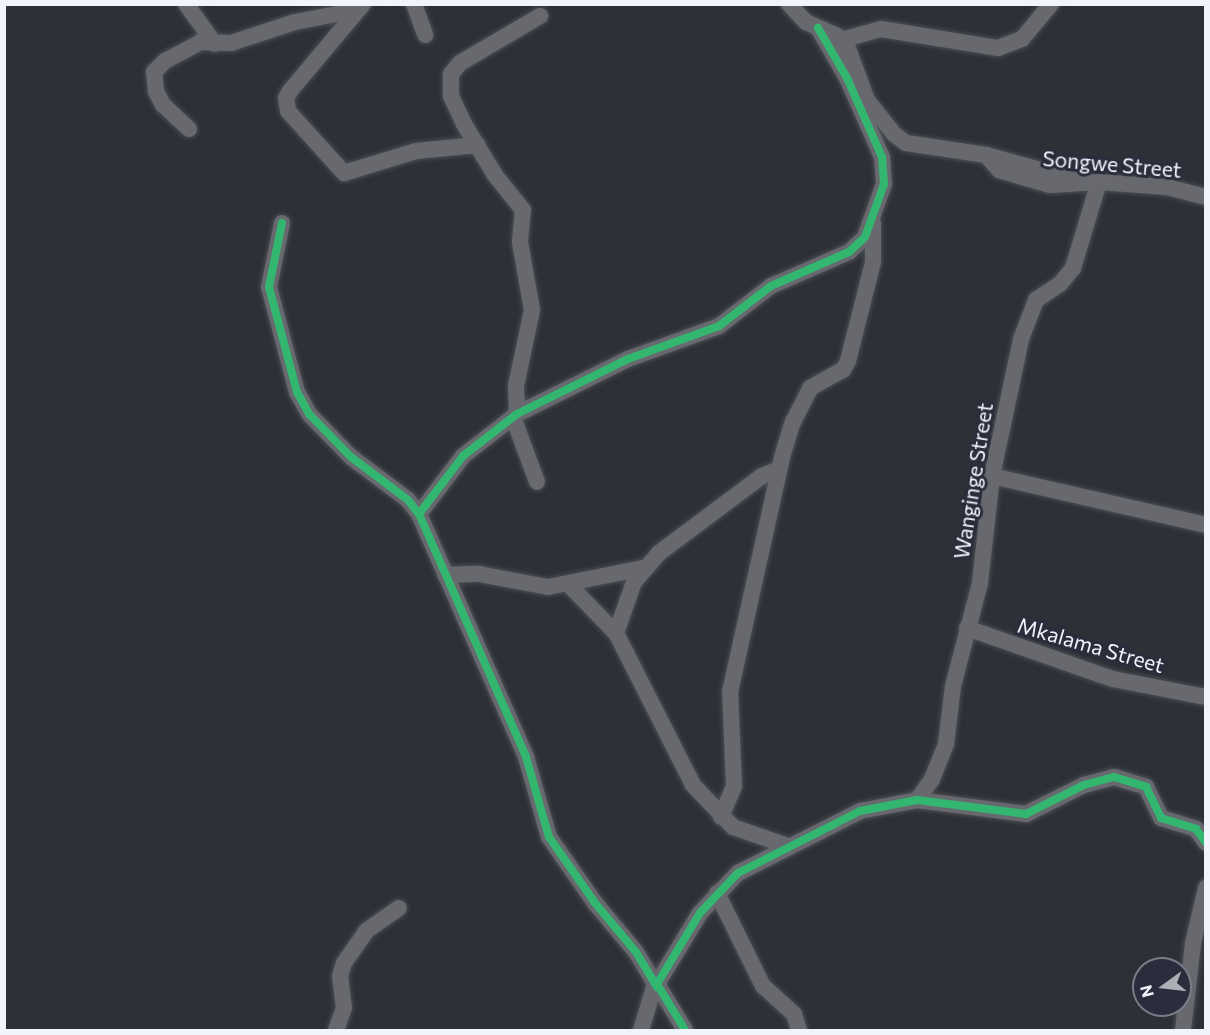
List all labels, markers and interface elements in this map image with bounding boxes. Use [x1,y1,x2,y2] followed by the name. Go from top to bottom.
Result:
[1042,145,1182,183] street label: Songwe Street
[948,401,998,561] street label: Wanginge Street
[1015,612,1167,678] street label: Mkalama Street
[1132,957,1192,1017] north arrow
[1135,983,1157,1000] text: N

